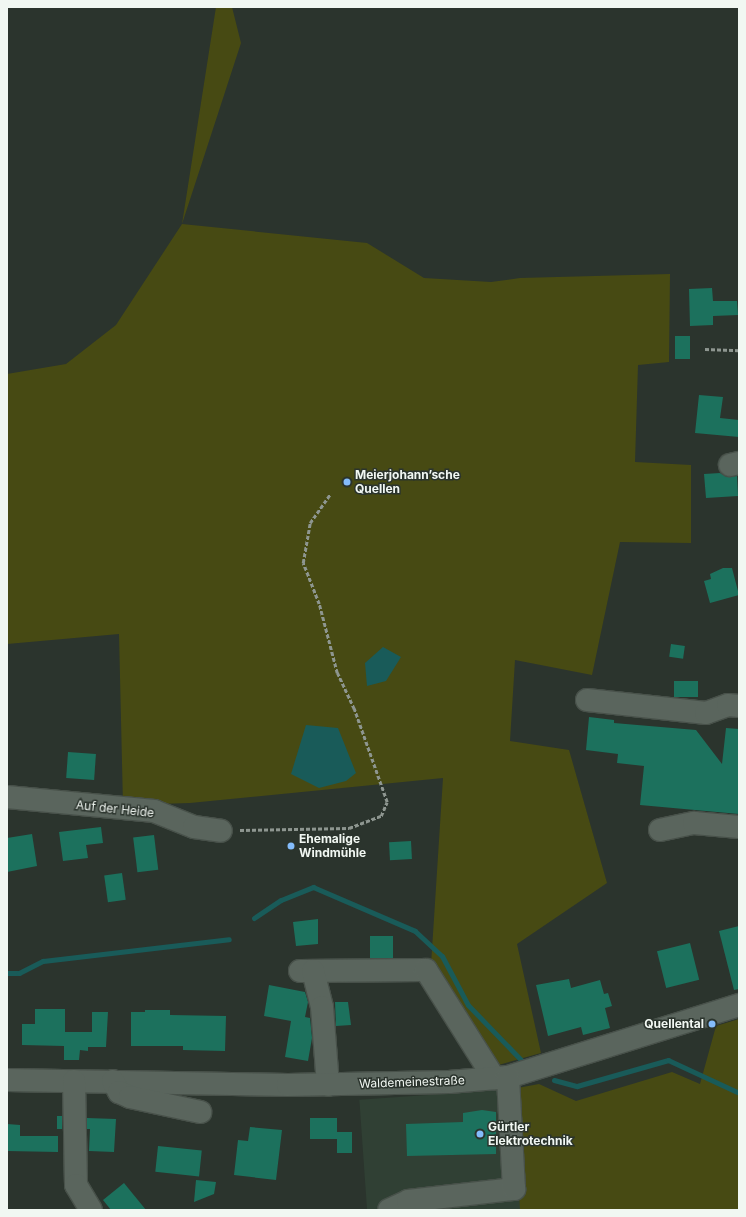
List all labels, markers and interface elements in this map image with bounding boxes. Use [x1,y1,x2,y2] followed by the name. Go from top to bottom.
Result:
[355,468,460,496] place label: Meierjohann’sche Quellen
[342,477,352,487] marker: Meierjohann’sche Quellen
[75,798,155,820] street label: Auf der Heide
[299,832,366,860] place label: Ehemalige Windmühle
[286,841,296,851] marker: Ehemalige Windmühle
[644,1017,704,1031] place label: Quellental
[707,1019,717,1029] marker: Quellental
[359,1073,465,1091] street label: Waldemeinestraße
[488,1120,573,1148] place label: Gürtler Elektrotechnik
[475,1129,485,1139] marker: Gürtler Elektrotechnik

